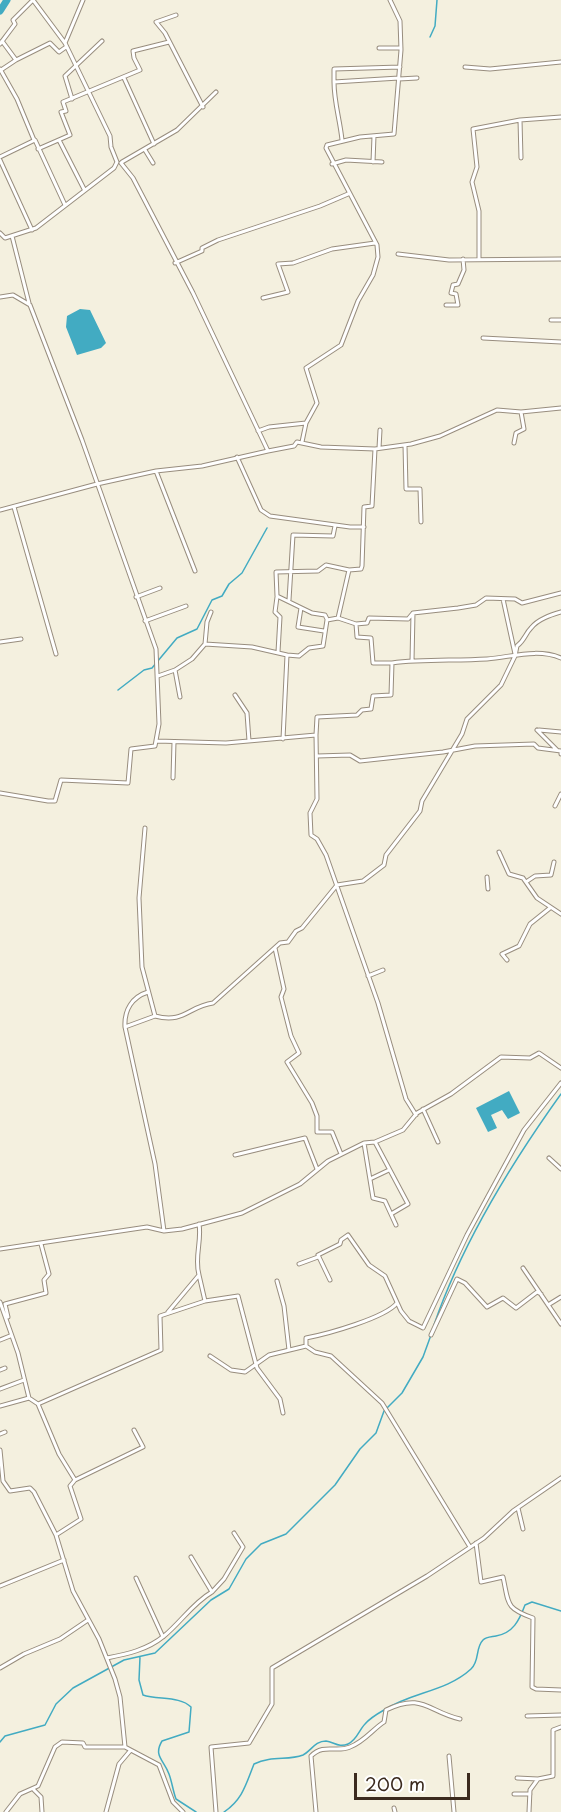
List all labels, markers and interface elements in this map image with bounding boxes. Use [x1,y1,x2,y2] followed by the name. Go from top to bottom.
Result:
[357,1761,472,1799] scale bar
[365,1770,425,1797] text: 200 m

